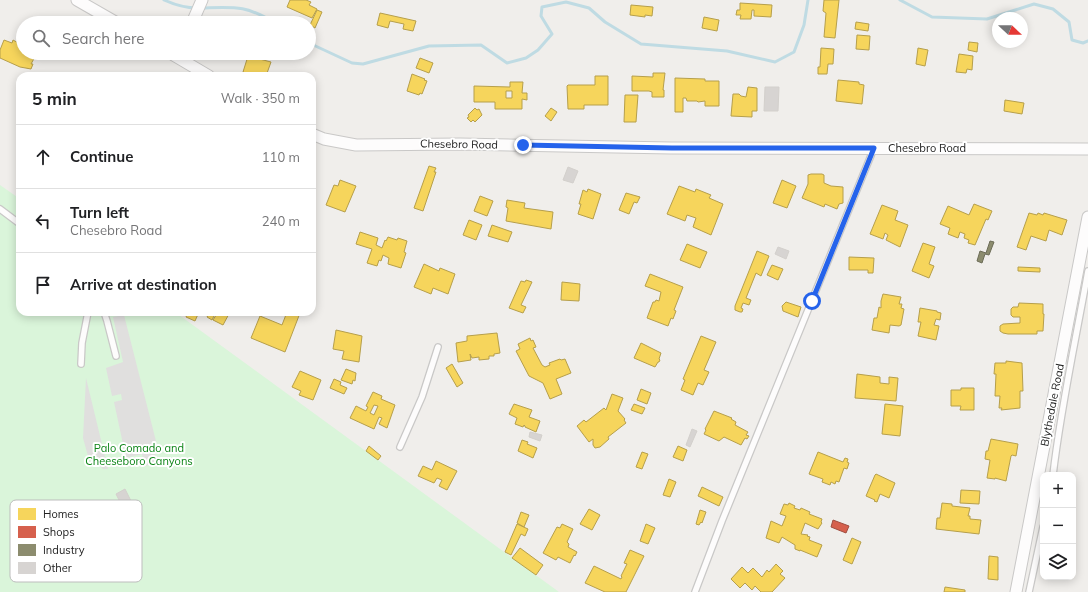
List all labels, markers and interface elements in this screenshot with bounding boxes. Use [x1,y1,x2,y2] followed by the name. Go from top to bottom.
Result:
[992,12,1028,48] north arrow
[16,16,316,60] search box
[30,27,52,49] icon: search
[62,29,144,48] text: Search here
[32,88,77,109] text: 5 min
[221,90,300,106] text: Walk · 350 m
[420,136,498,152] street label: Chesebro Road
[514,136,532,154] route end
[888,141,966,155] street label: Chesebro Road
[32,146,54,168] icon: ahead
[70,147,133,166] text: Continue
[262,149,300,165] text: 110 m
[70,203,129,222] text: Turn left
[32,210,54,232] icon: left
[262,213,300,229] text: 240 m
[70,222,162,238] text: Chesebro Road
[32,274,54,296] icon: arrive
[70,275,217,294] text: Arrive at destination
[803,292,821,310] route start
[1037,362,1067,448] street label: Blythedale Road
[85,441,193,468] park label: Palo Comado and Cheeseboro Canyons
[1040,472,1076,580] map controls
[1040,472,1076,508] button: +
[10,500,142,582] legend
[43,507,79,521] text: Homes
[1040,508,1076,544] button: −
[43,525,75,539] text: Shops
[43,543,85,557] text: Industry
[1040,544,1076,580] button: layers
[43,561,72,575] text: Other

